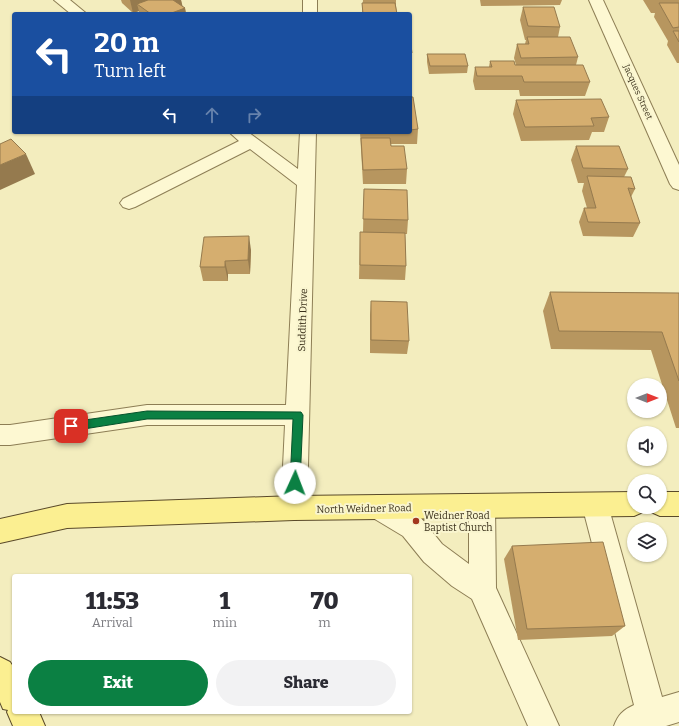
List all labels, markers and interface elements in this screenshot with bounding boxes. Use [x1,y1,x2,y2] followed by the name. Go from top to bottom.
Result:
[94,26,159,59] text: 20 m
[28,28,80,80] icon: left
[94,60,166,82] text: Turn left
[621,62,655,122] street label: Jacques Street
[159,104,181,126] icon: left
[201,104,223,126] icon: ahead
[243,104,265,126] icon: right
[296,288,310,352] street label: Suddith Drive
[627,378,667,418] north arrow
[627,378,667,562] map controls
[54,409,88,443] pin
[60,415,82,437] icon: arrive
[627,426,667,466] button: sound
[274,462,316,504] position arrow
[627,474,667,514] button: search
[316,502,412,516] street label: North Weidner Road
[424,510,493,534] place label: Weidner Road Baptist Church
[411,516,421,526] marker: Weidner Road Baptist Church
[627,522,667,562] button: layers
[85,587,139,615] text: 11:53
[219,587,230,615] text: 1
[310,587,339,615] text: 70
[92,615,133,630] text: Arrival
[213,615,237,630] text: min
[318,615,331,630] text: m
[28,660,208,706] button: Exit
[216,660,396,706] button: Share

